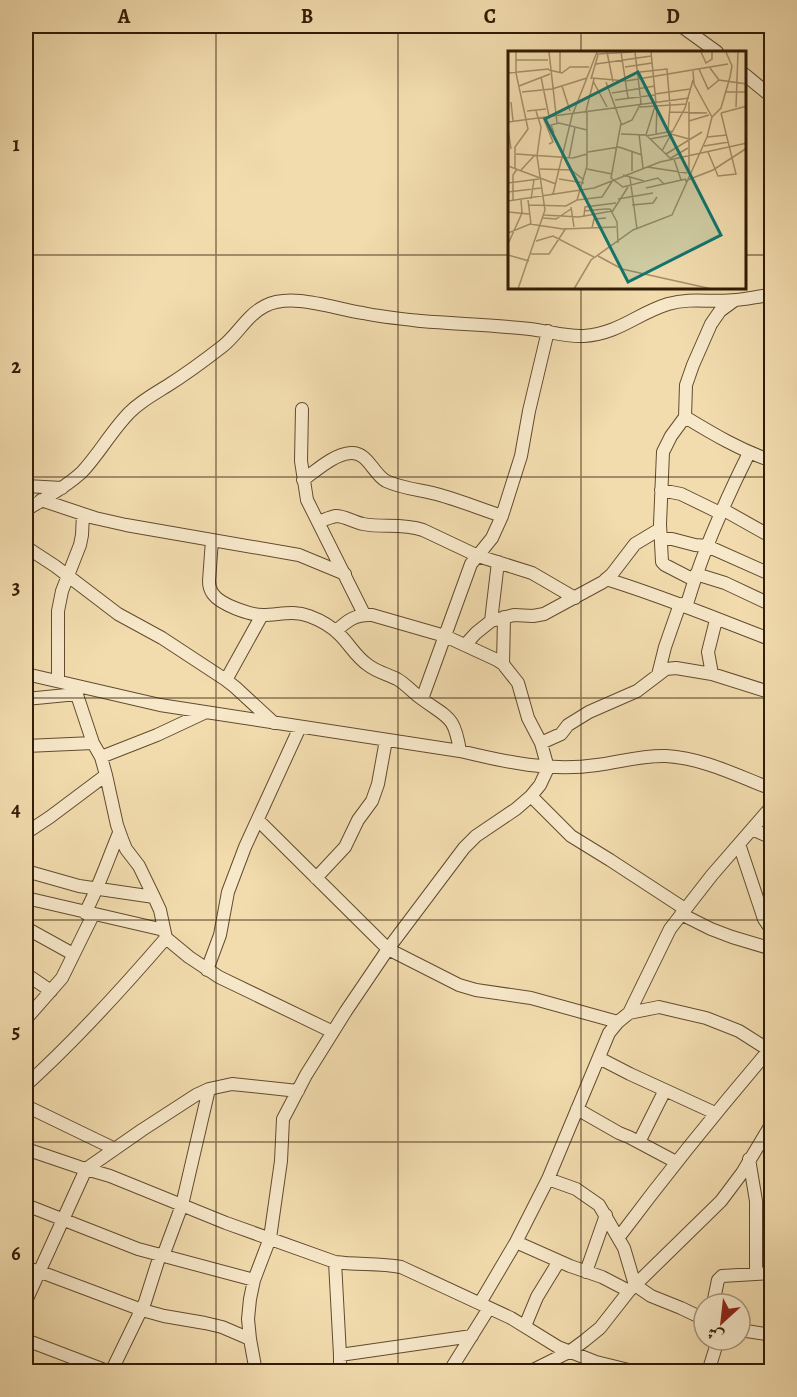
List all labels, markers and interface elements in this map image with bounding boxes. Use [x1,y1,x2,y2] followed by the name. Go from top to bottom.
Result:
[117,3,131,30] text: A
[301,3,313,30] text: B
[484,3,496,30] text: C
[666,3,680,30] text: D
[508,51,746,290] inset map
[12,131,20,158] text: 1
[11,353,21,380] text: 2
[12,574,20,601] text: 3
[11,796,21,823] text: 4
[12,1018,20,1045] text: 5
[11,1240,21,1267] text: 6
[692,1292,752,1352] north arrow
[704,1321,728,1348] text: ش

